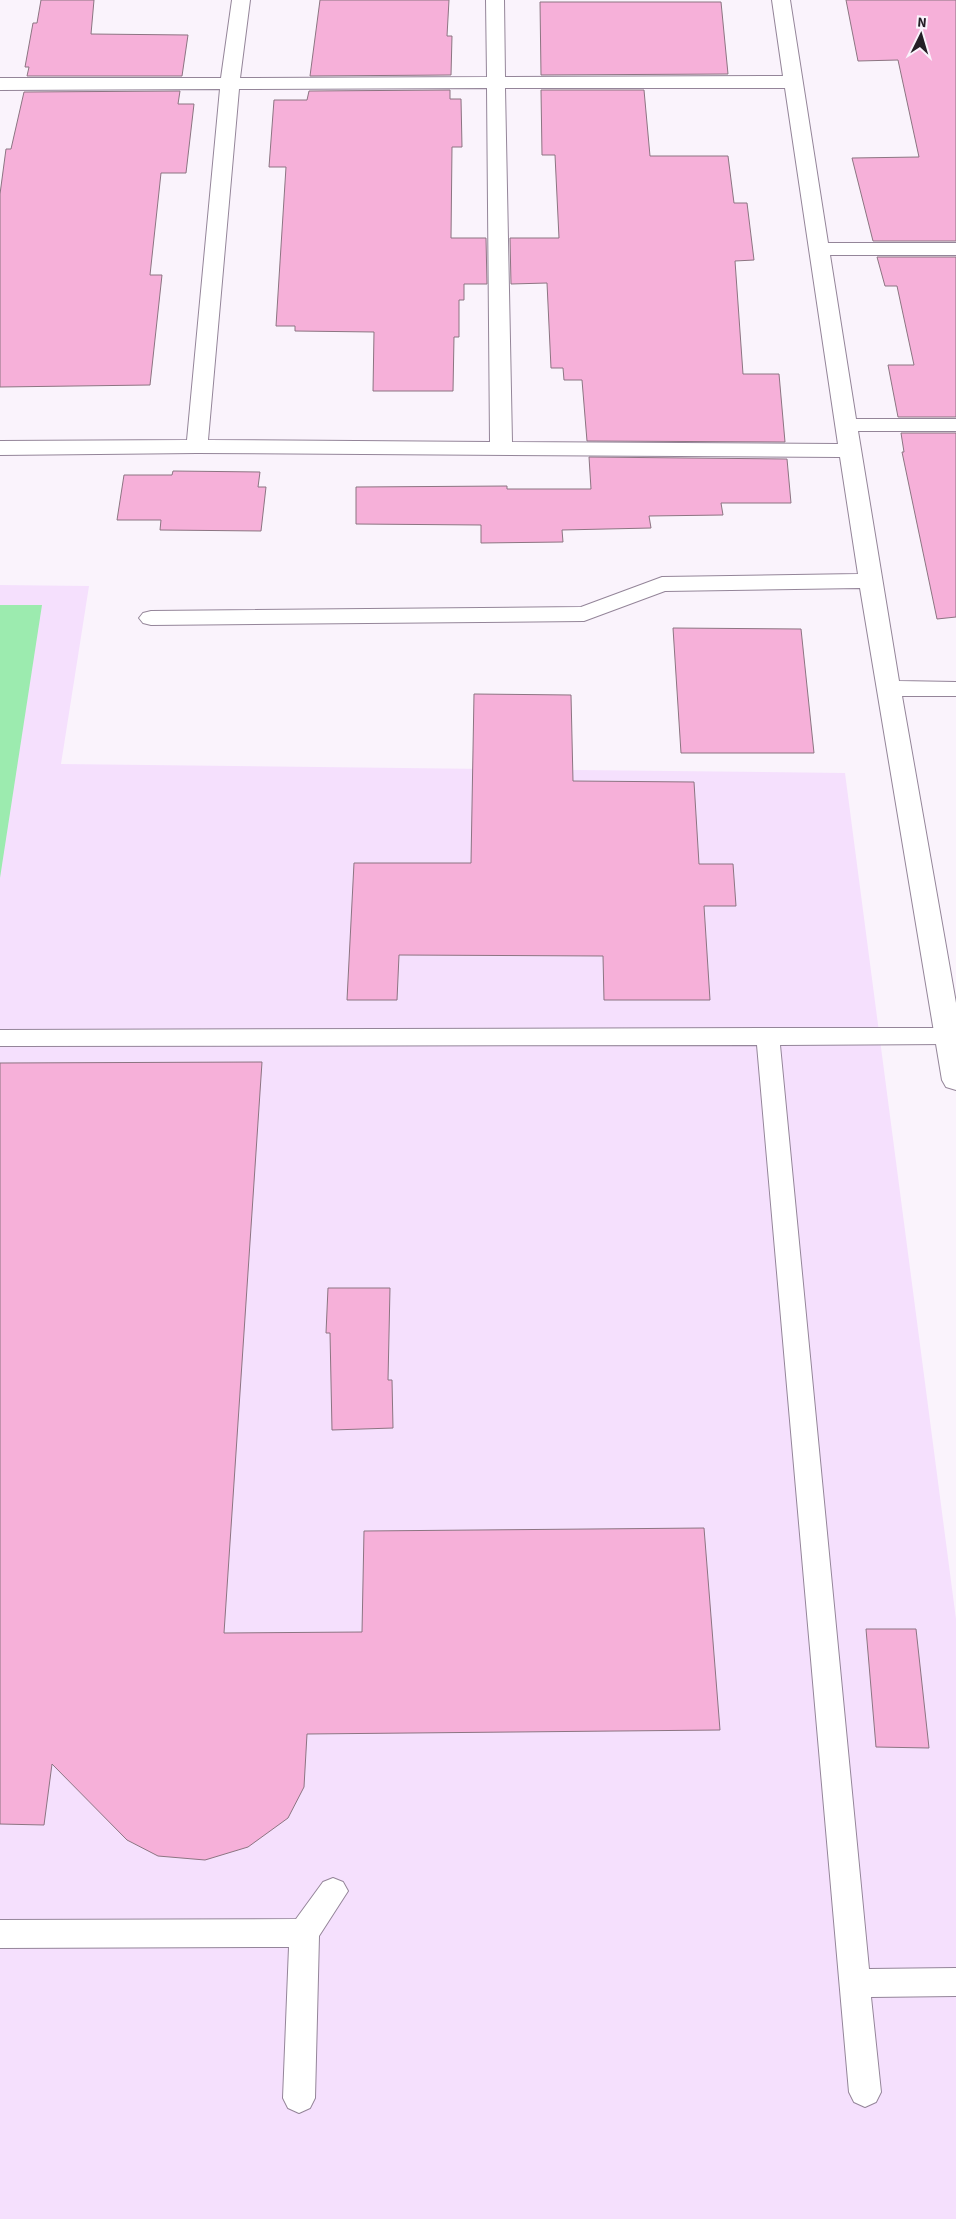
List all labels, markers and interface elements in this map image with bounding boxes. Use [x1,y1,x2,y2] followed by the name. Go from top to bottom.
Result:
[896,10,946,60] north arrow
[917,13,928,33] text: N

